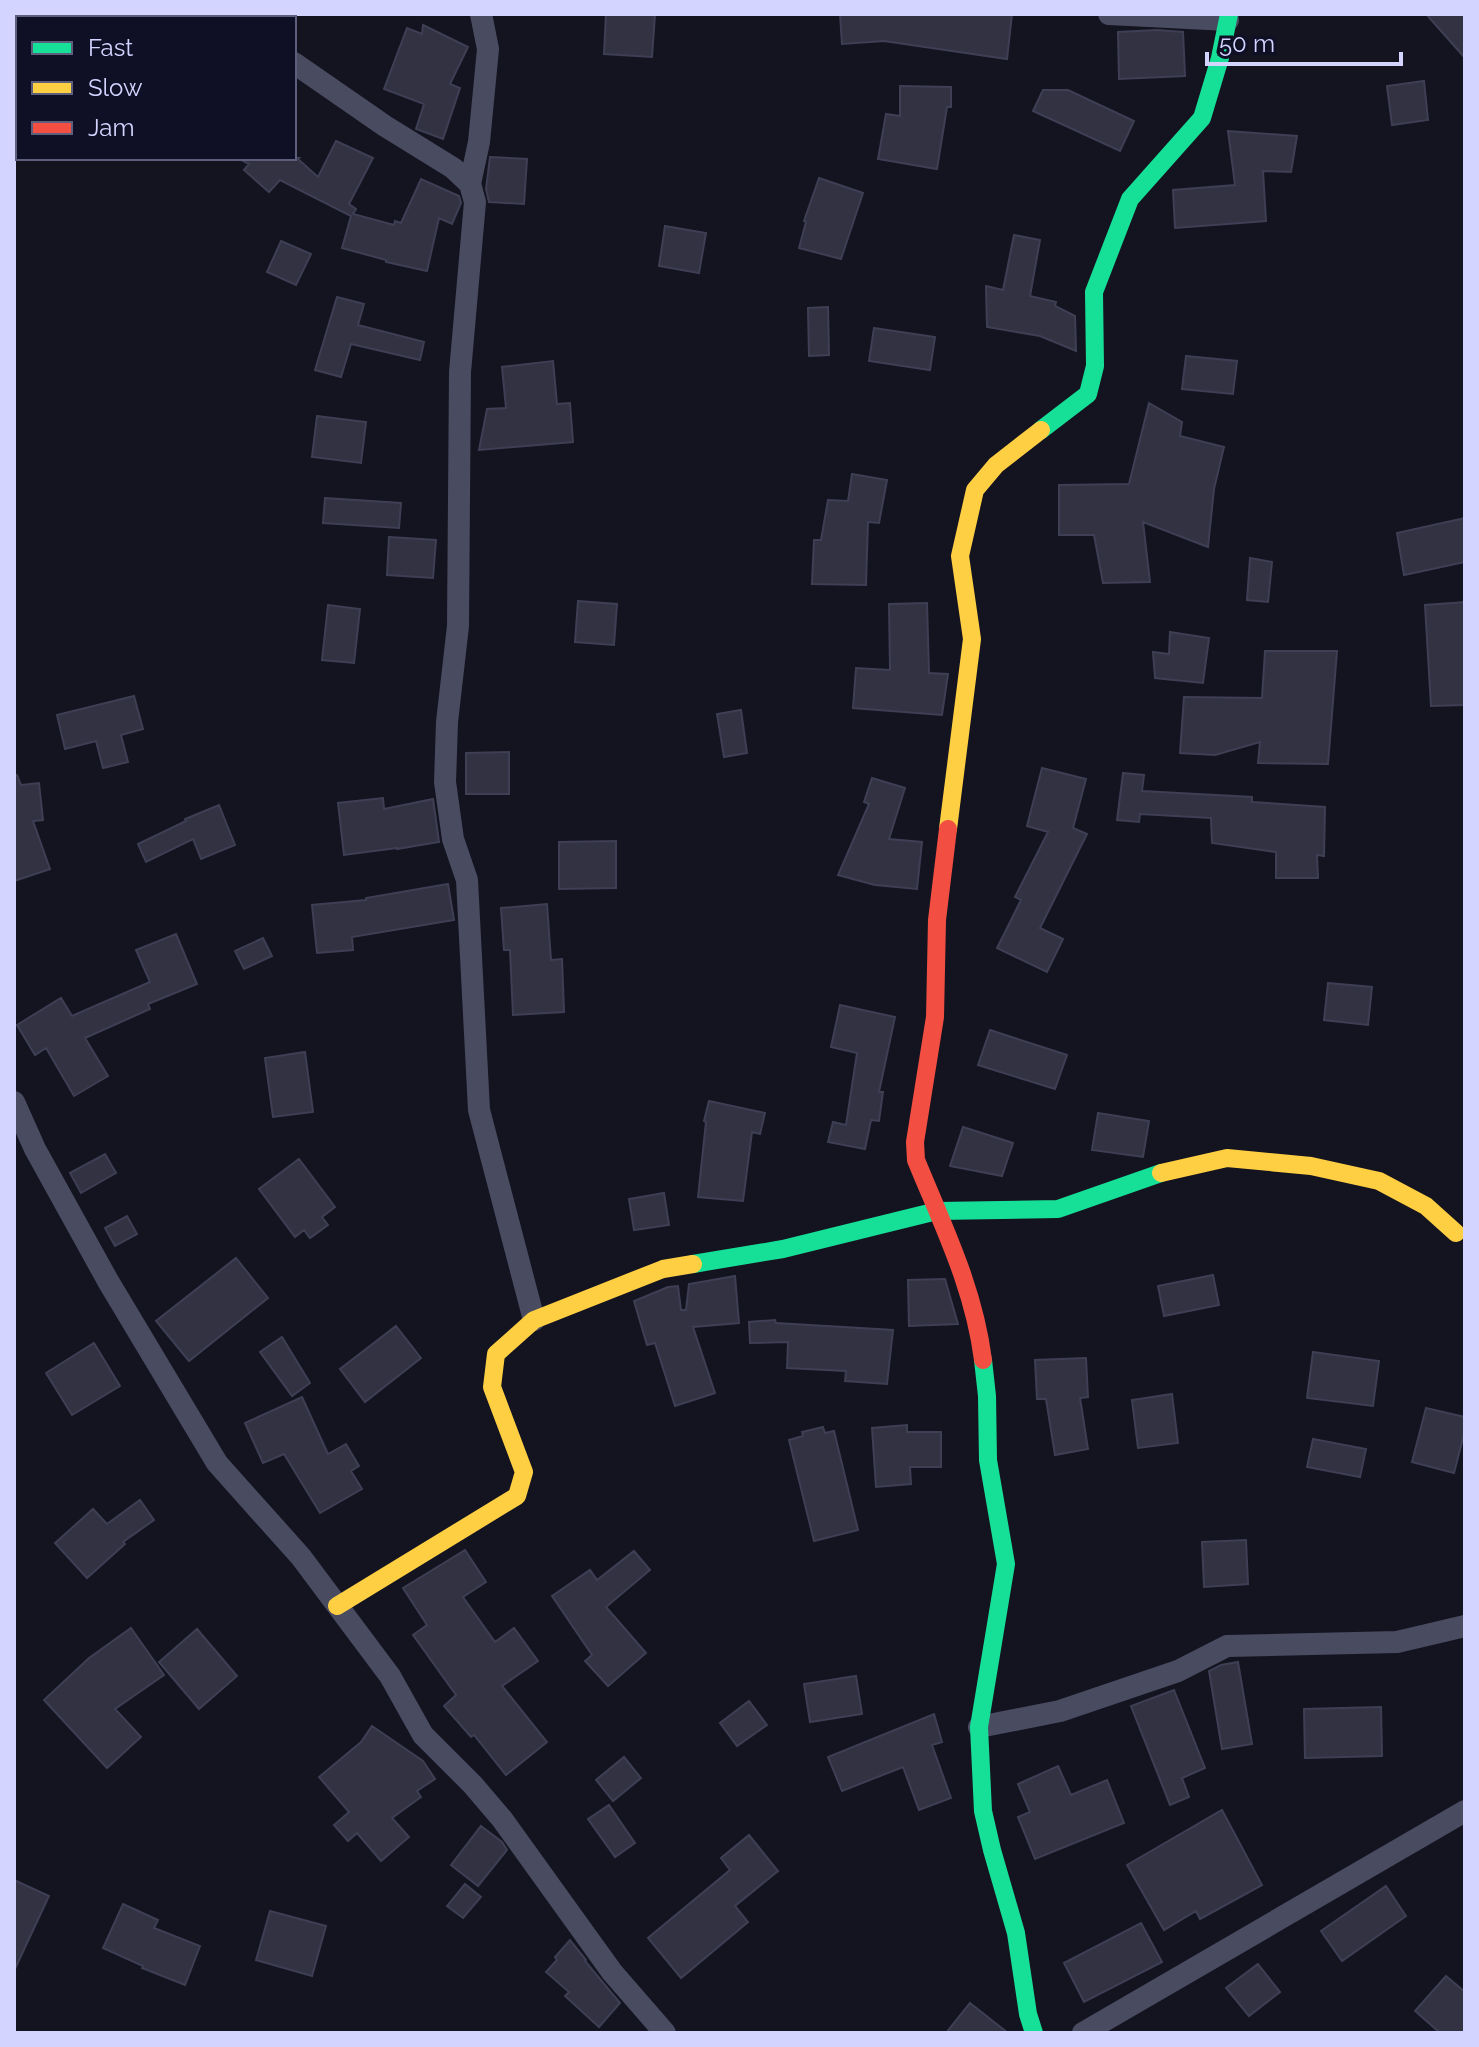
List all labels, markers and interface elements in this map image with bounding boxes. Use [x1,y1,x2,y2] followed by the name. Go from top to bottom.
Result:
[16,16,296,160] legend
[1207,16,1401,66] scale bar
[1219,29,1275,58] text: 50 m
[88,33,133,62] text: Fast
[88,73,143,102] text: Slow
[88,113,134,142] text: Jam

